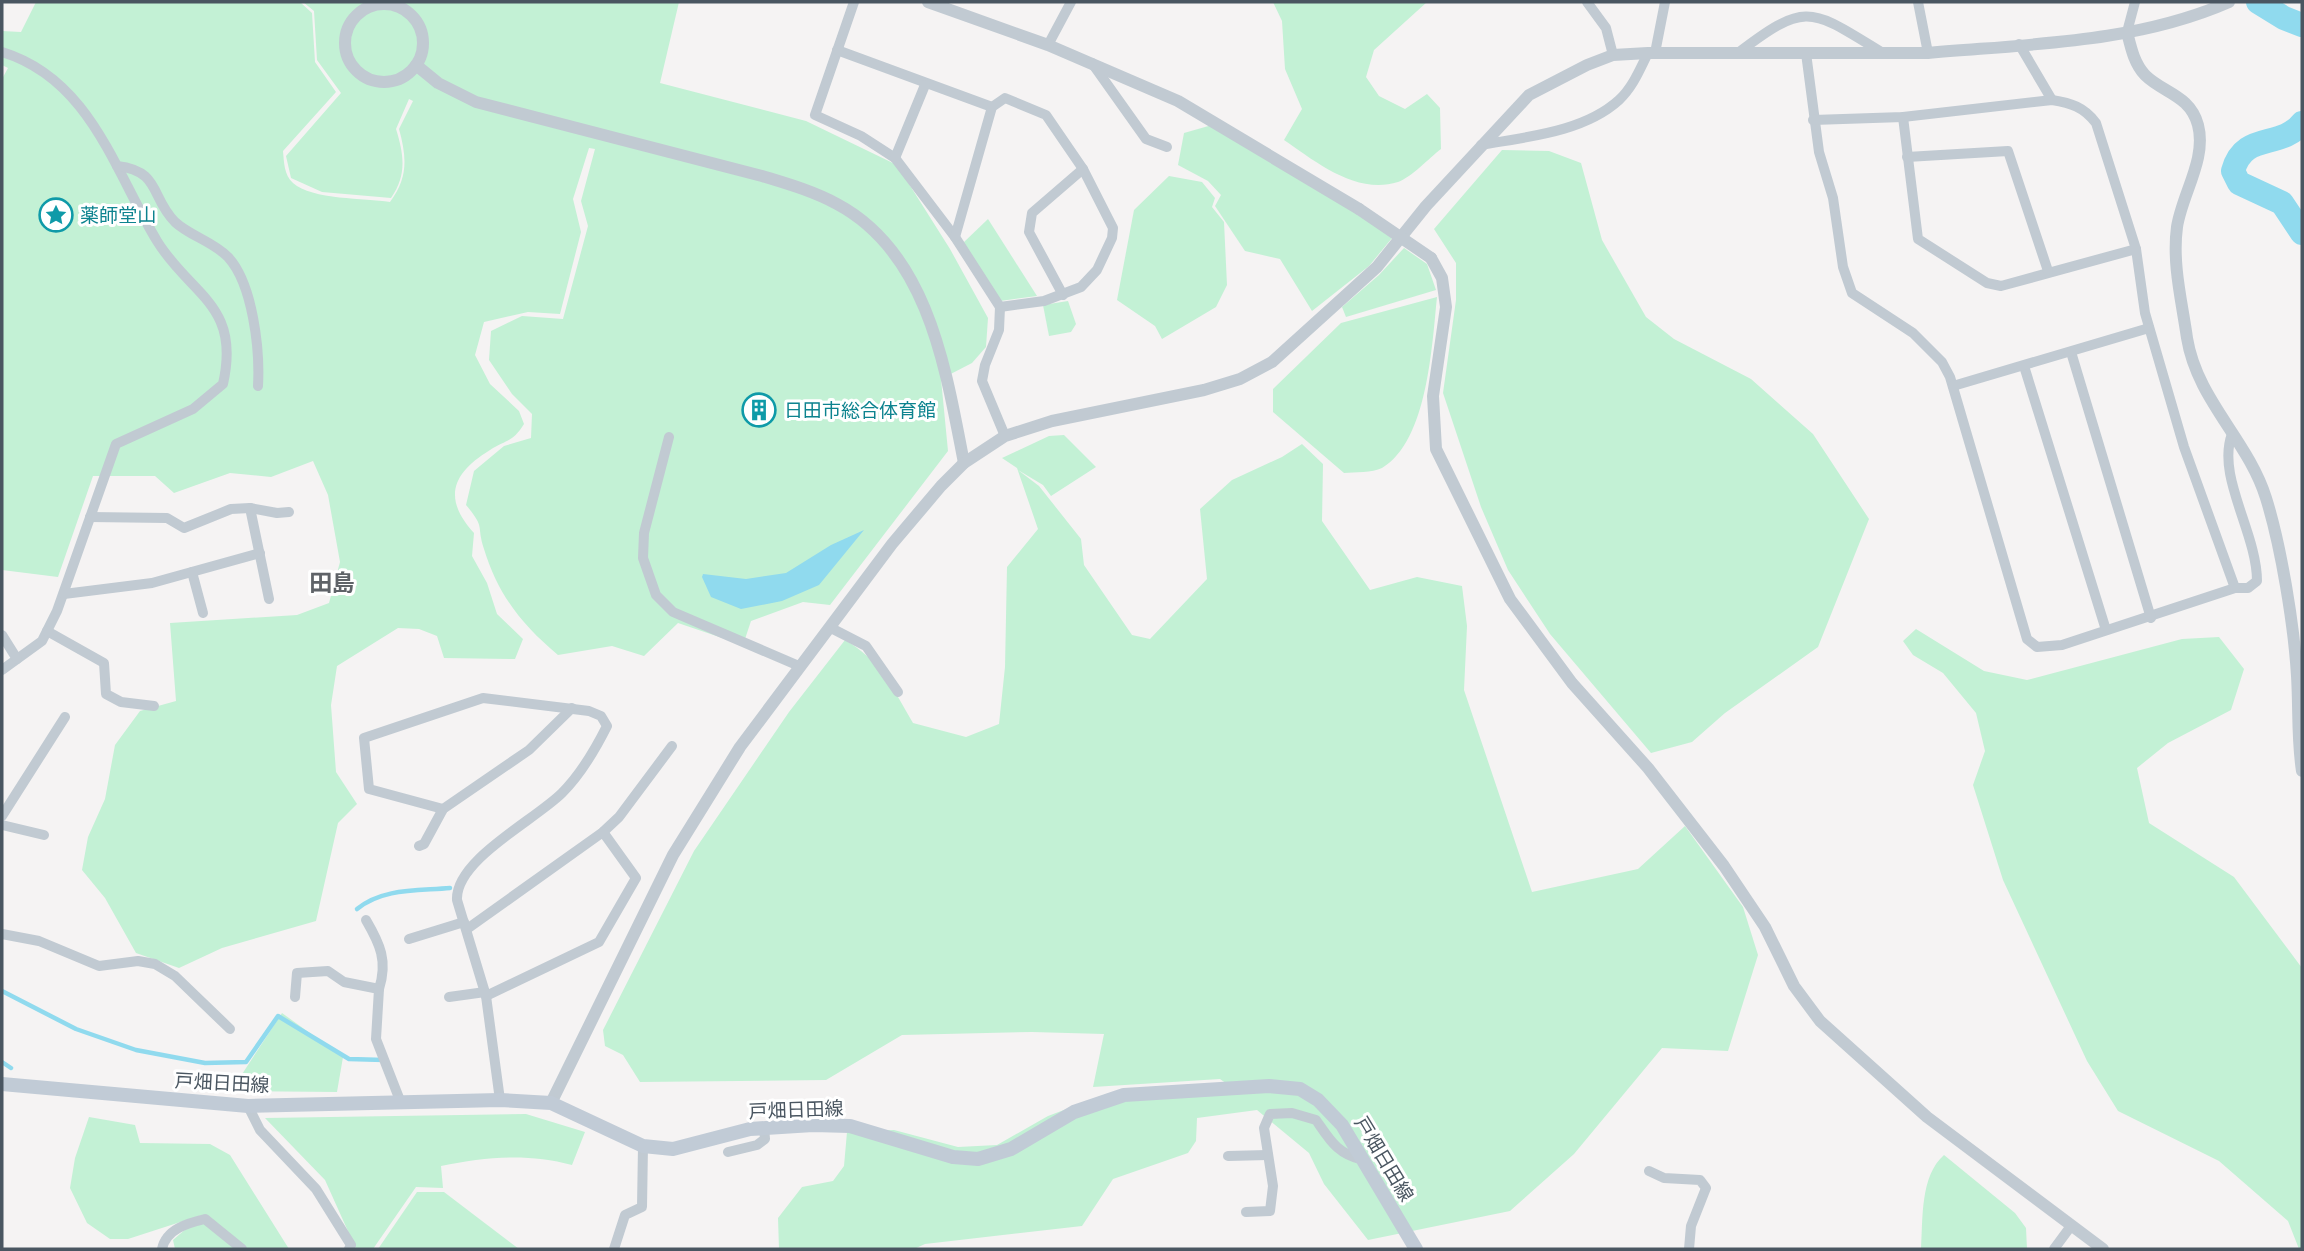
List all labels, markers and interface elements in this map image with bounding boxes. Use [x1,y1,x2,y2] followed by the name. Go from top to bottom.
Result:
[37,196,75,234] place icon: 薬師堂山
[80,204,156,227] place label: 薬師堂山
[740,391,778,429] building icon: 日田市総合体育館
[784,399,936,422] place label: 日田市総合体育館
[309,569,355,597] district label: 田島
[174,1069,270,1097] street label: 戸畑日田線
[748,1097,844,1123] street label: 戸畑日田線
[1350,1112,1418,1206] street label: 戸畑日田線

